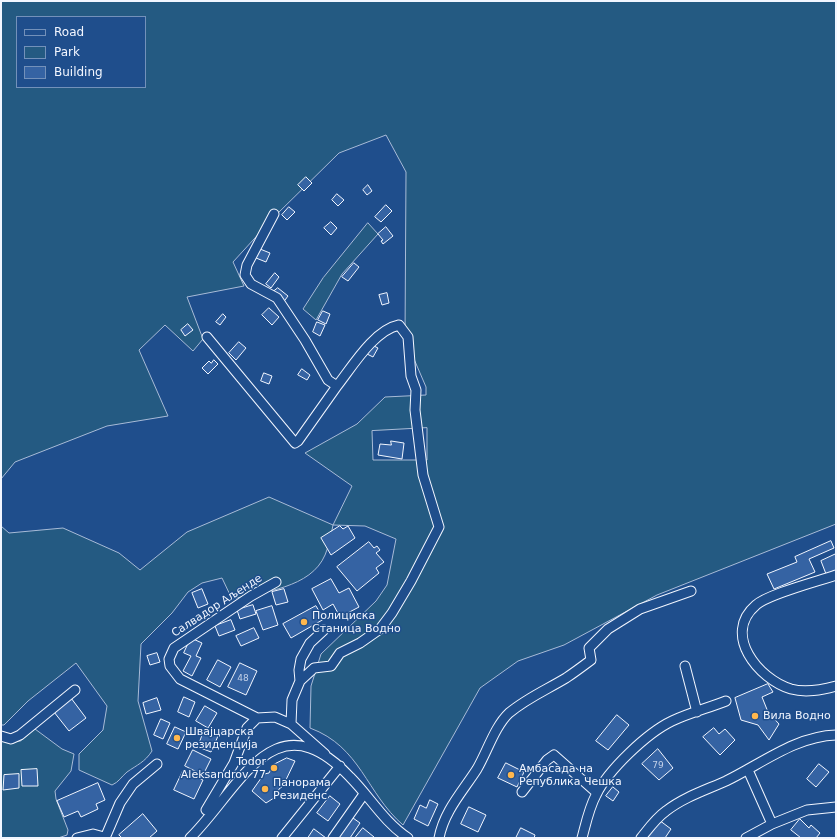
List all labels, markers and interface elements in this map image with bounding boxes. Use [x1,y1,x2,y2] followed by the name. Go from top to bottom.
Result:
[16,16,146,88] legend
[54,25,84,39] text: Road
[54,45,80,59] text: Park
[54,65,103,79] text: Building
[169,572,265,640] street label: Салвадор Аљенде
[312,609,401,635] place label: Полициска Станица Водно
[299,617,309,627] marker: Полициска Станица Водно
[237,674,249,684] house number: 48
[763,709,831,723] place label: Вила Водно
[750,711,760,721] marker: Вила Водно
[185,725,258,751] place label: Швајцарска резиденција
[172,733,182,743] marker: Швајцарска резиденција
[181,755,266,781] place label: Todor Aleksandrov 77
[652,761,664,771] house number: 79
[519,762,622,788] place label: Амбасада на Република Чешка
[269,763,279,773] marker: Todor Aleksandrov 77
[506,770,516,780] marker: Амбасада на Република Чешка
[273,776,331,802] place label: Панорама Резиденс
[260,784,270,794] marker: Панорама Резиденс

